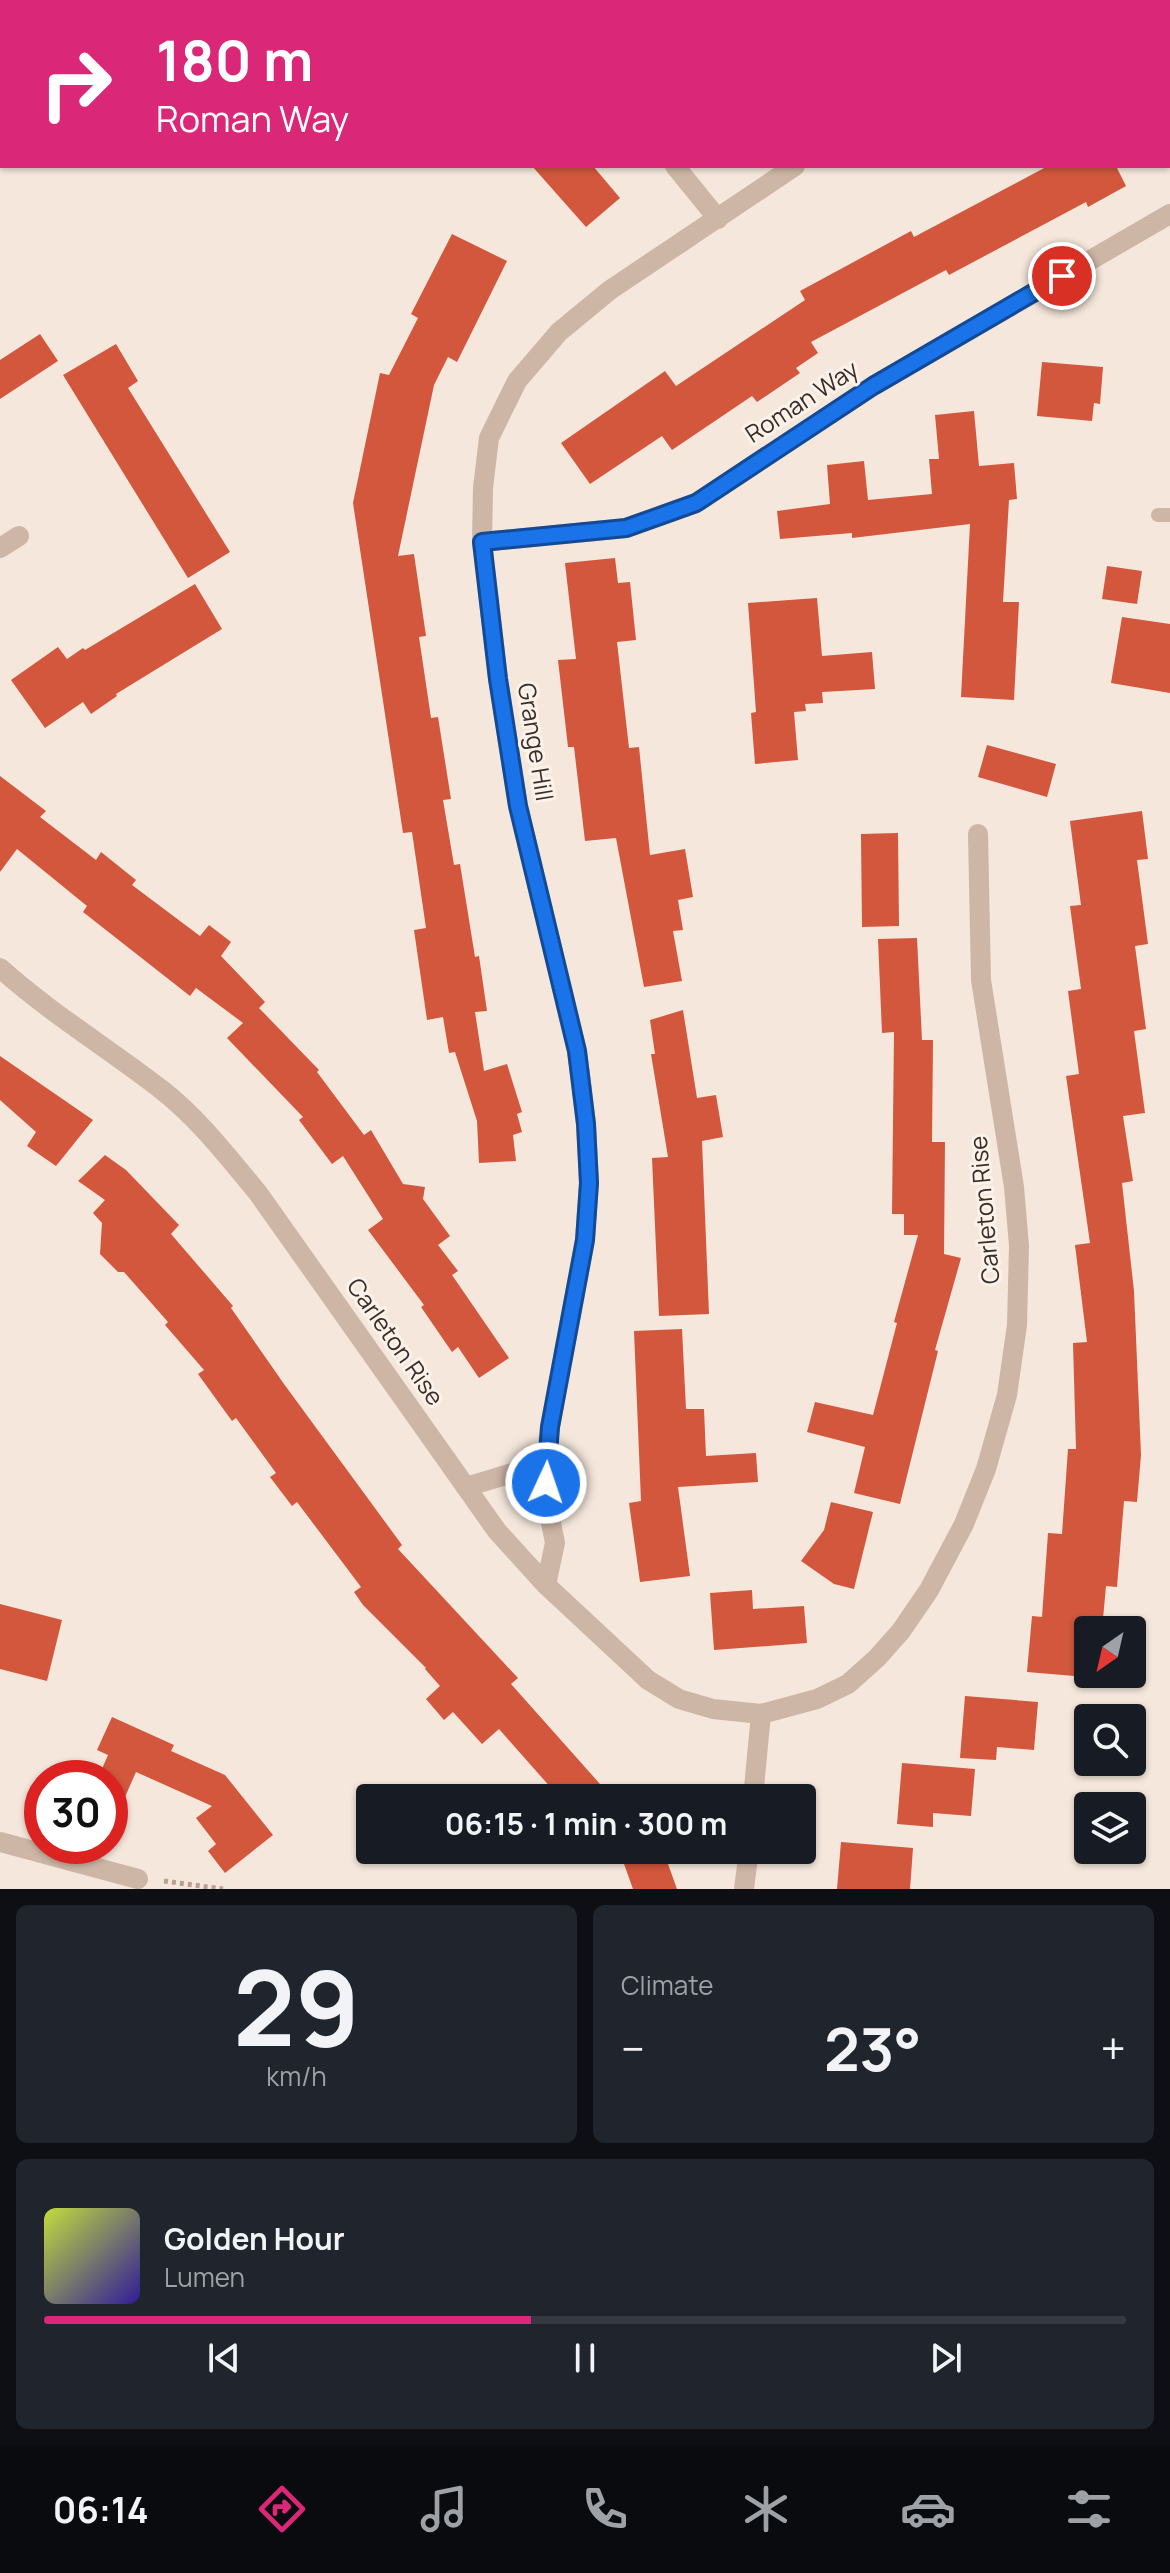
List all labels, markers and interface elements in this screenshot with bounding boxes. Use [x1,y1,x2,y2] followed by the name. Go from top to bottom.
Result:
[156,21,313,98] text: 180 m
[24,32,128,136] icon: right
[156,94,349,143] text: Roman Way
[1028,242,1096,310] pin
[1040,254,1084,298] icon: arrive
[738,352,864,450] street label: Roman Way
[511,680,562,803] street label: Grange Hill
[961,1135,1006,1286] street label: Carleton Rise
[340,1271,452,1411] street label: Carleton Rise
[504,1441,588,1525] position arrow
[1074,1616,1146,1688] north arrow
[1074,1616,1146,1864] map controls
[1074,1704,1146,1776] button: search
[24,1760,128,1864] speed limit sign: 30
[1074,1792,1146,1864] button: layers
[445,1803,727,1844] text: 06:15 · 1 min · 300 m
[233,1935,360,2077] text: 29
[621,1967,713,2003] text: Climate
[824,2007,922,2089] text: 23°
[621,2018,645,2078] text: −
[1101,2018,1126,2078] text: +
[266,2058,327,2094] text: km/h
[164,2218,345,2259] text: Golden Hour
[164,2259,245,2295] text: Lumen
[202,2336,246,2380] icon: previous
[563,2336,607,2380] icon: pause
[924,2336,968,2380] icon: next
[254,2481,310,2537] icon: directions
[416,2481,472,2537] icon: music
[577,2481,633,2537] icon: phone
[738,2481,794,2537] icon: climate
[900,2481,956,2537] icon: car
[1061,2481,1117,2537] icon: filters
[53,2485,149,2534] text: 06:14

